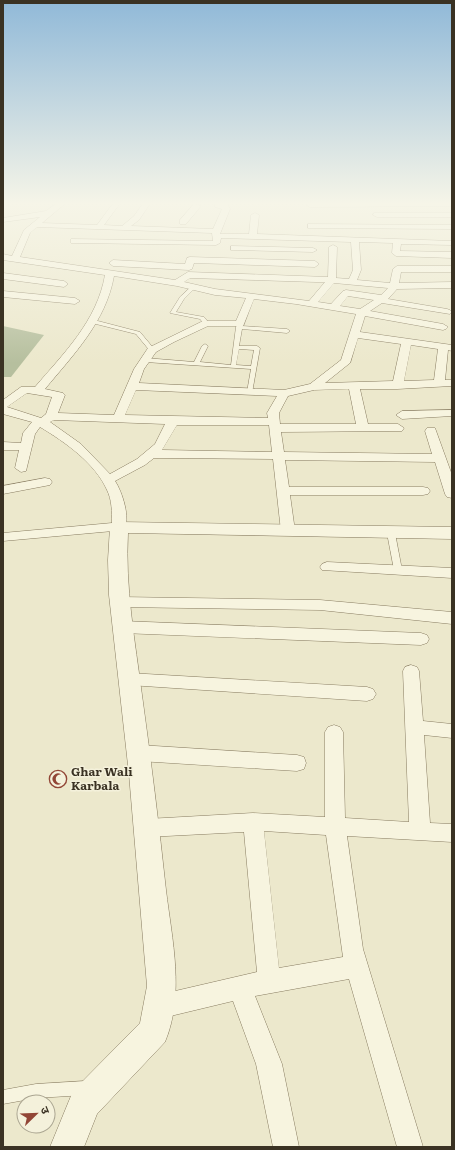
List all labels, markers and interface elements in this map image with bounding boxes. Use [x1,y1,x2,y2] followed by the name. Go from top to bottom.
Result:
[71,762,133,794] place label: Ghar Wali Karbala
[48,769,68,789] mosque icon: Ghar Wali Karbala
[16,1094,56,1134] north arrow
[38,1104,55,1116] text: उ

